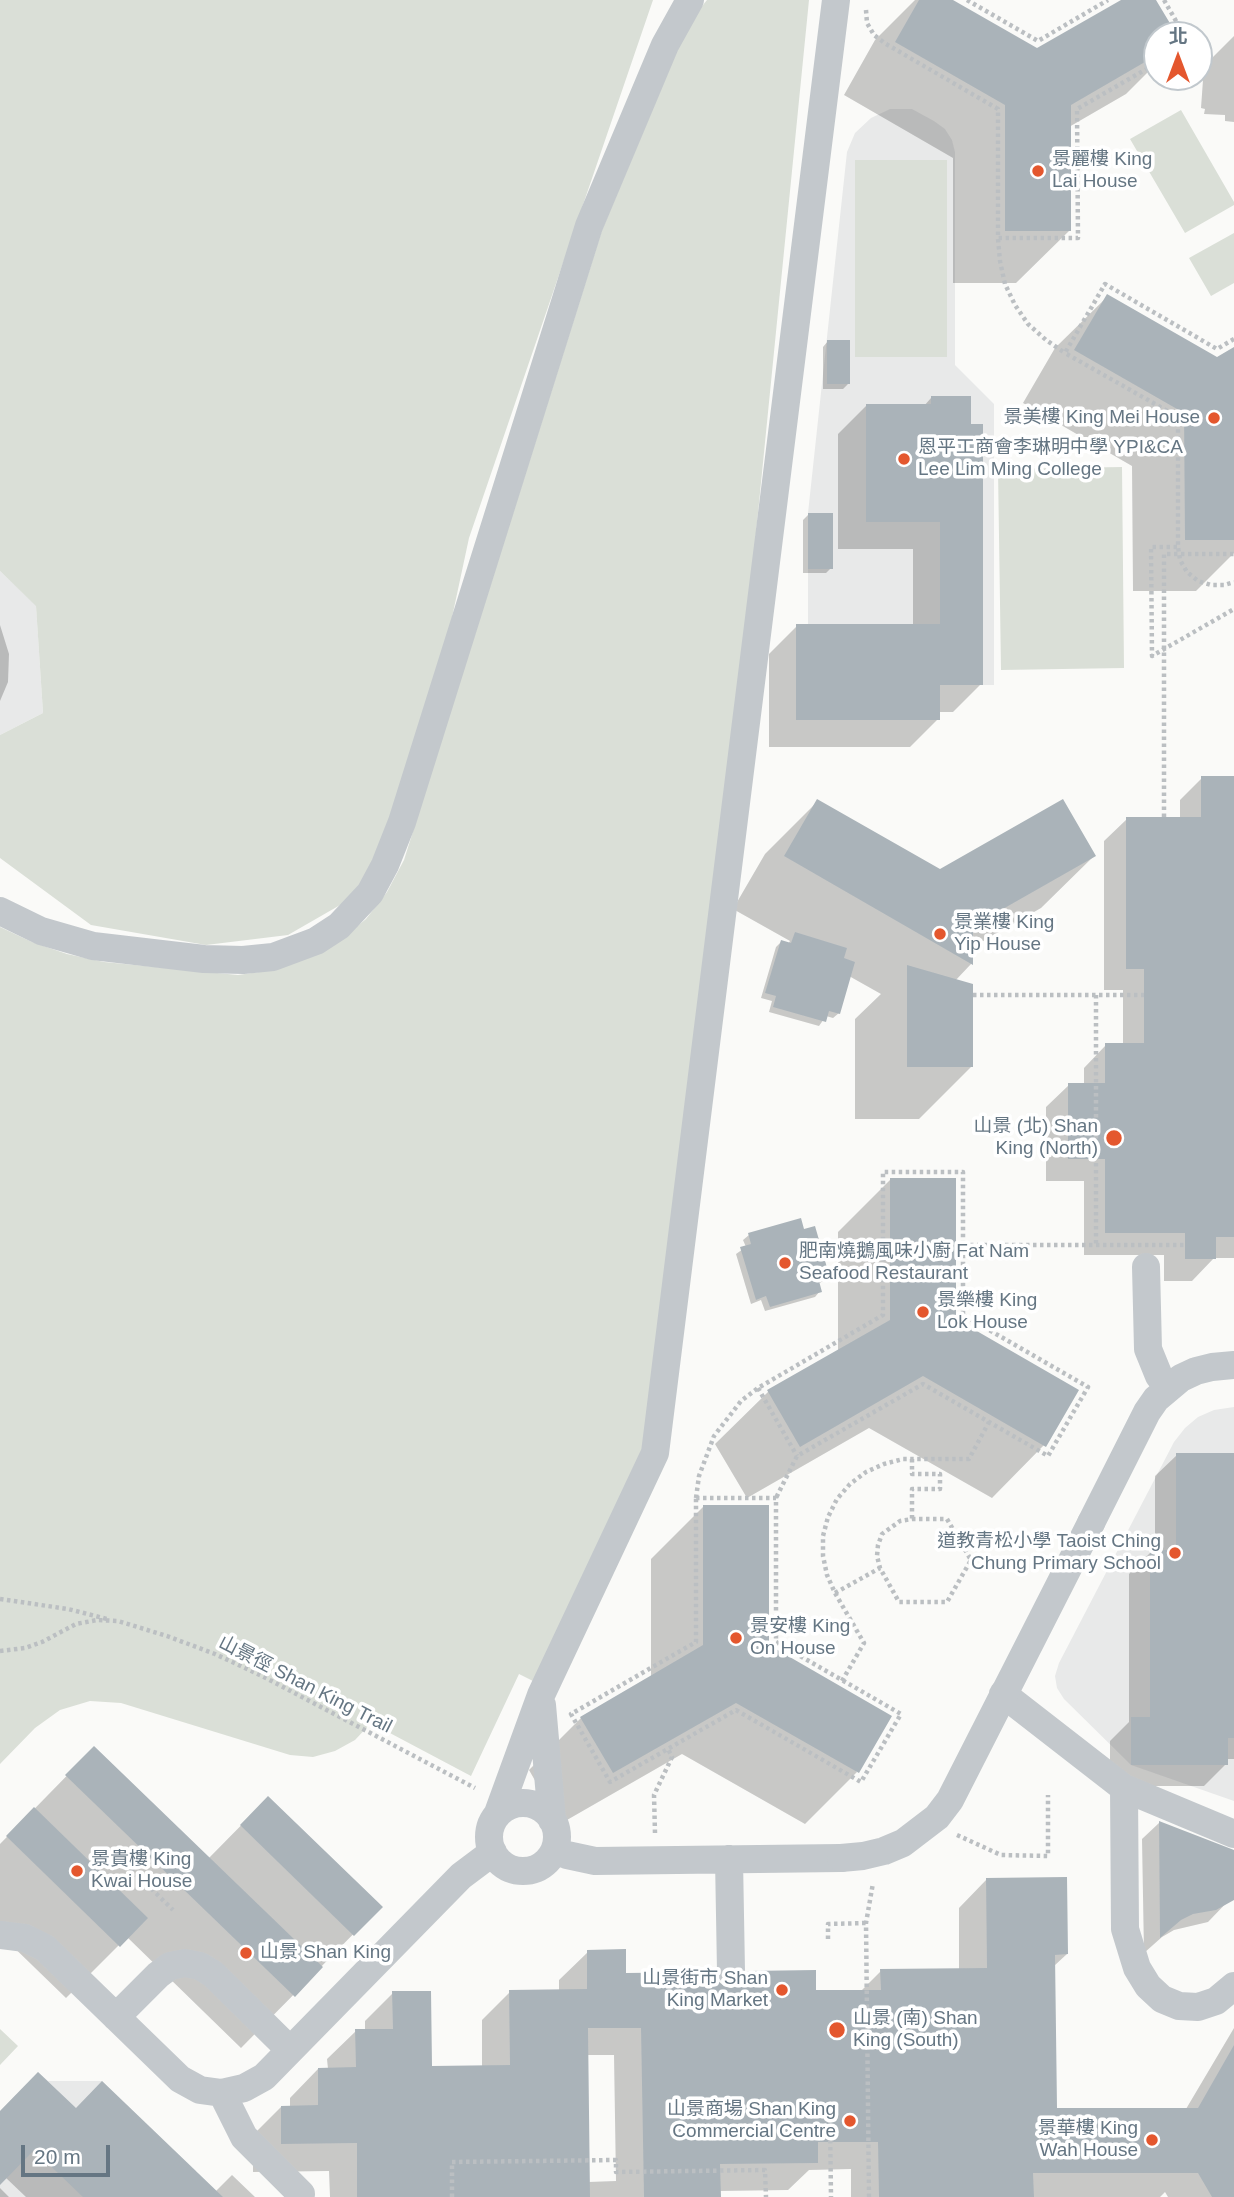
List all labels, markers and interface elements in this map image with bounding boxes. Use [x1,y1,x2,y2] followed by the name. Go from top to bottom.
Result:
[1143,21,1213,91] north arrow
[1168,26,1188,47] text: 北
[1052,149,1152,193] place label: 景麗樓 King Lai House
[1030,163,1046,179] marker: 景麗樓 King Lai House
[1004,407,1200,429] place label: 景美樓 King Mei House
[1206,410,1222,426] marker: 景美樓 King Mei House
[918,437,1183,481] place label: 恩平工商會李琳明中學 YPI&CA Lee Lim Ming College
[896,451,912,467] marker: 恩平工商會李琳明中學 YPI&CA Lee Lim Ming College
[954,912,1054,956] place label: 景業樓 King Yip House
[932,926,948,942] marker: 景業樓 King Yip House
[973,1116,1098,1160] place label: 山景 (北) Shan King (North)
[1104,1128,1124,1148] marker: 山景 (北) Shan King (North)
[799,1241,1029,1285] place label: 肥南燒鵝風味小廚 Fat Nam Seafood Restaurant
[777,1255,793,1271] marker: 肥南燒鵝風味小廚 Fat Nam Seafood Restaurant
[937,1290,1037,1334] place label: 景樂樓 King Lok House
[915,1304,931,1320] marker: 景樂樓 King Lok House
[937,1531,1161,1575] place label: 道教青松小學 Taoist Ching Chung Primary School
[1167,1545,1183,1561] marker: 道教青松小學 Taoist Ching Chung Primary School
[750,1616,850,1660] place label: 景安樓 King On House
[728,1630,744,1646] marker: 景安樓 King On House
[215,1631,395,1739] street label: 山景徑 Shan King Trail
[91,1849,192,1893] place label: 景貴樓 King Kwai House
[69,1863,85,1879] marker: 景貴樓 King Kwai House
[260,1942,391,1964] place label: 山景 Shan King
[238,1945,254,1961] marker: 山景 Shan King
[642,1968,768,2012] place label: 山景街市 Shan King Market
[774,1982,790,1998] marker: 山景街市 Shan King Market
[853,2008,978,2052] place label: 山景 (南) Shan King (South)
[827,2020,847,2040] marker: 山景 (南) Shan King (South)
[667,2099,836,2143] place label: 山景商場 Shan King Commercial Centre
[842,2113,858,2129] marker: 山景商場 Shan King Commercial Centre
[1038,2118,1138,2162] place label: 景華樓 King Wah House
[24,2130,114,2174] scale bar
[1144,2132,1160,2148] marker: 景華樓 King Wah House
[34,2145,81,2168] text: 20 m

